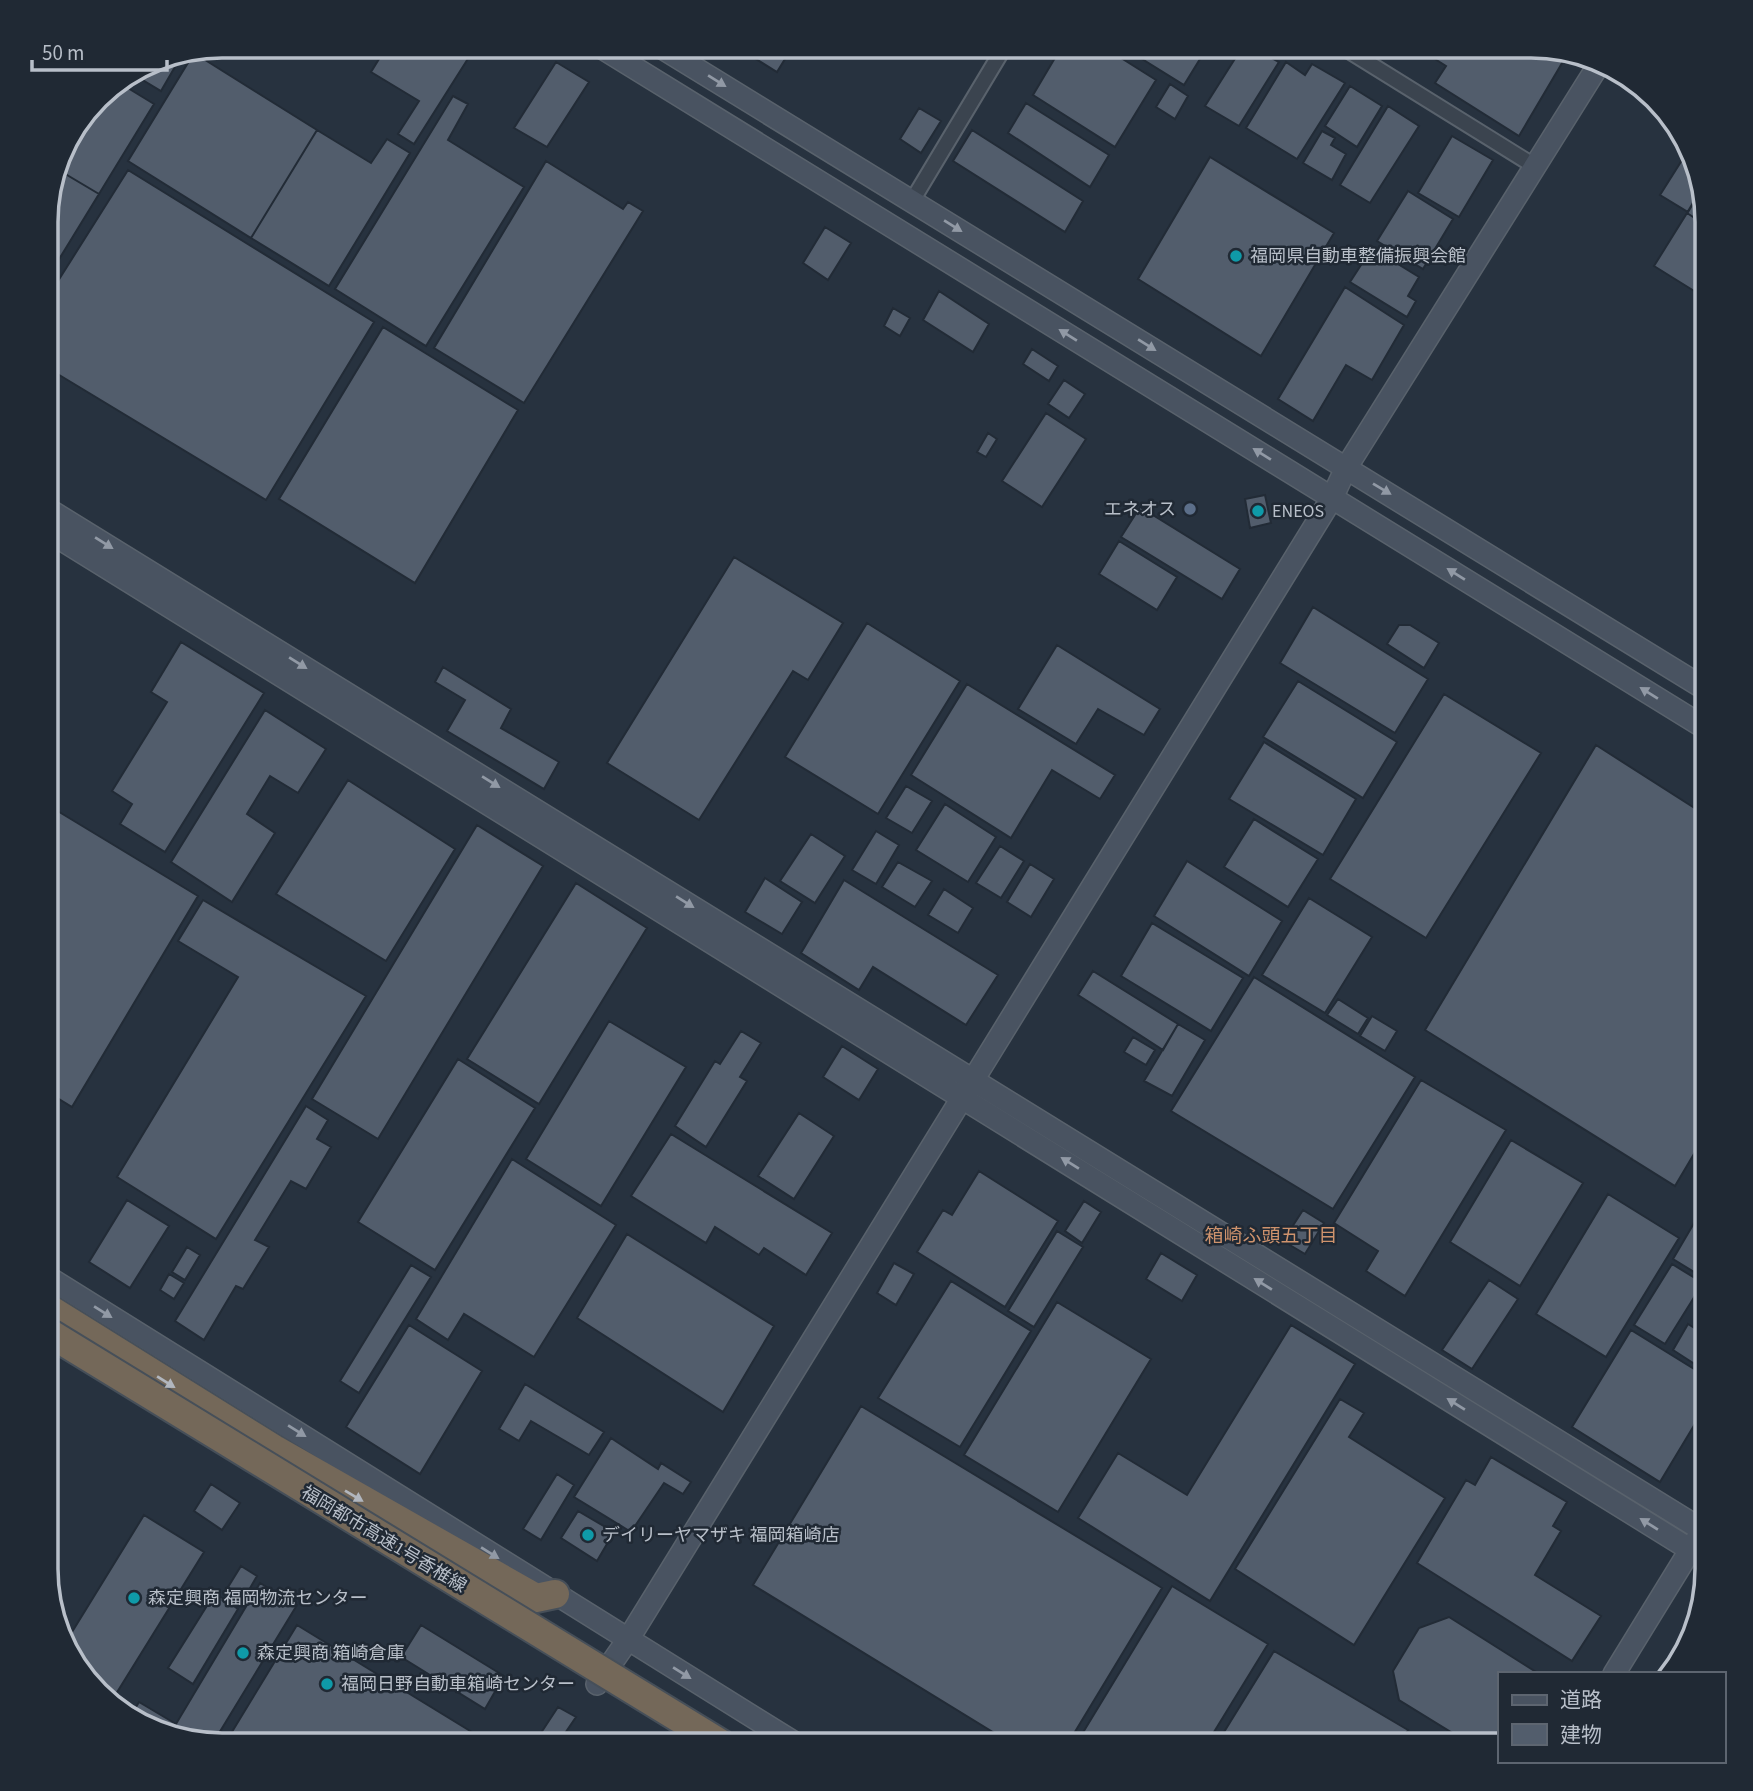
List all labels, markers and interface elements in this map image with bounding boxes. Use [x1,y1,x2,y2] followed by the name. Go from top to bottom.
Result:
[32,28,166,72] scale bar
[42,38,84,68] text: 50 m
[708,75,727,88] one-way arrow
[943,219,962,232] one-way arrow
[1250,244,1466,269] place label: 福岡県自動車整備振興会館
[1228,248,1244,264] marker: 福岡県自動車整備振興会館
[1059,328,1078,341] one-way arrow
[1137,339,1156,352] one-way arrow
[1252,448,1271,461] one-way arrow
[1373,483,1392,496] one-way arrow
[1104,497,1176,522] place label: エネオス
[1272,499,1324,524] place label: ENEOS
[1182,501,1198,517] marker: エネオス
[1250,503,1266,519] marker: ENEOS
[94,537,113,550] one-way arrow
[1446,567,1465,580] one-way arrow
[288,656,307,669] one-way arrow
[1640,686,1659,699] one-way arrow
[482,776,501,789] one-way arrow
[675,895,694,908] one-way arrow
[1061,1157,1080,1170] one-way arrow
[1204,1223,1338,1250] district label: 箱崎ふ頭五丁目
[1254,1277,1273,1290] one-way arrow
[94,1306,113,1319] one-way arrow
[156,1375,176,1388] one-way arrow
[1447,1397,1466,1410] one-way arrow
[287,1425,307,1438] one-way arrow
[296,1480,471,1599] street label: 福岡都市高速1号香椎線
[344,1490,363,1503] one-way arrow
[1640,1518,1659,1531] one-way arrow
[602,1523,840,1548] place label: デイリーヤマザキ 福岡箱崎店
[580,1527,596,1543] marker: デイリーヤマザキ 福岡箱崎店
[480,1546,499,1559] one-way arrow
[148,1586,368,1611] place label: 森定興商 福岡物流センター
[126,1590,142,1606] marker: 森定興商 福岡物流センター
[257,1641,405,1666] place label: 森定興商 箱崎倉庫
[235,1645,251,1661] marker: 森定興商 箱崎倉庫
[673,1667,692,1680] one-way arrow
[341,1672,575,1697] place label: 福岡日野自動車箱崎センター
[1498,1672,1725,1763] legend
[319,1676,335,1692] marker: 福岡日野自動車箱崎センター
[1560,1685,1602,1715] text: 道路
[1560,1720,1602,1750] text: 建物

